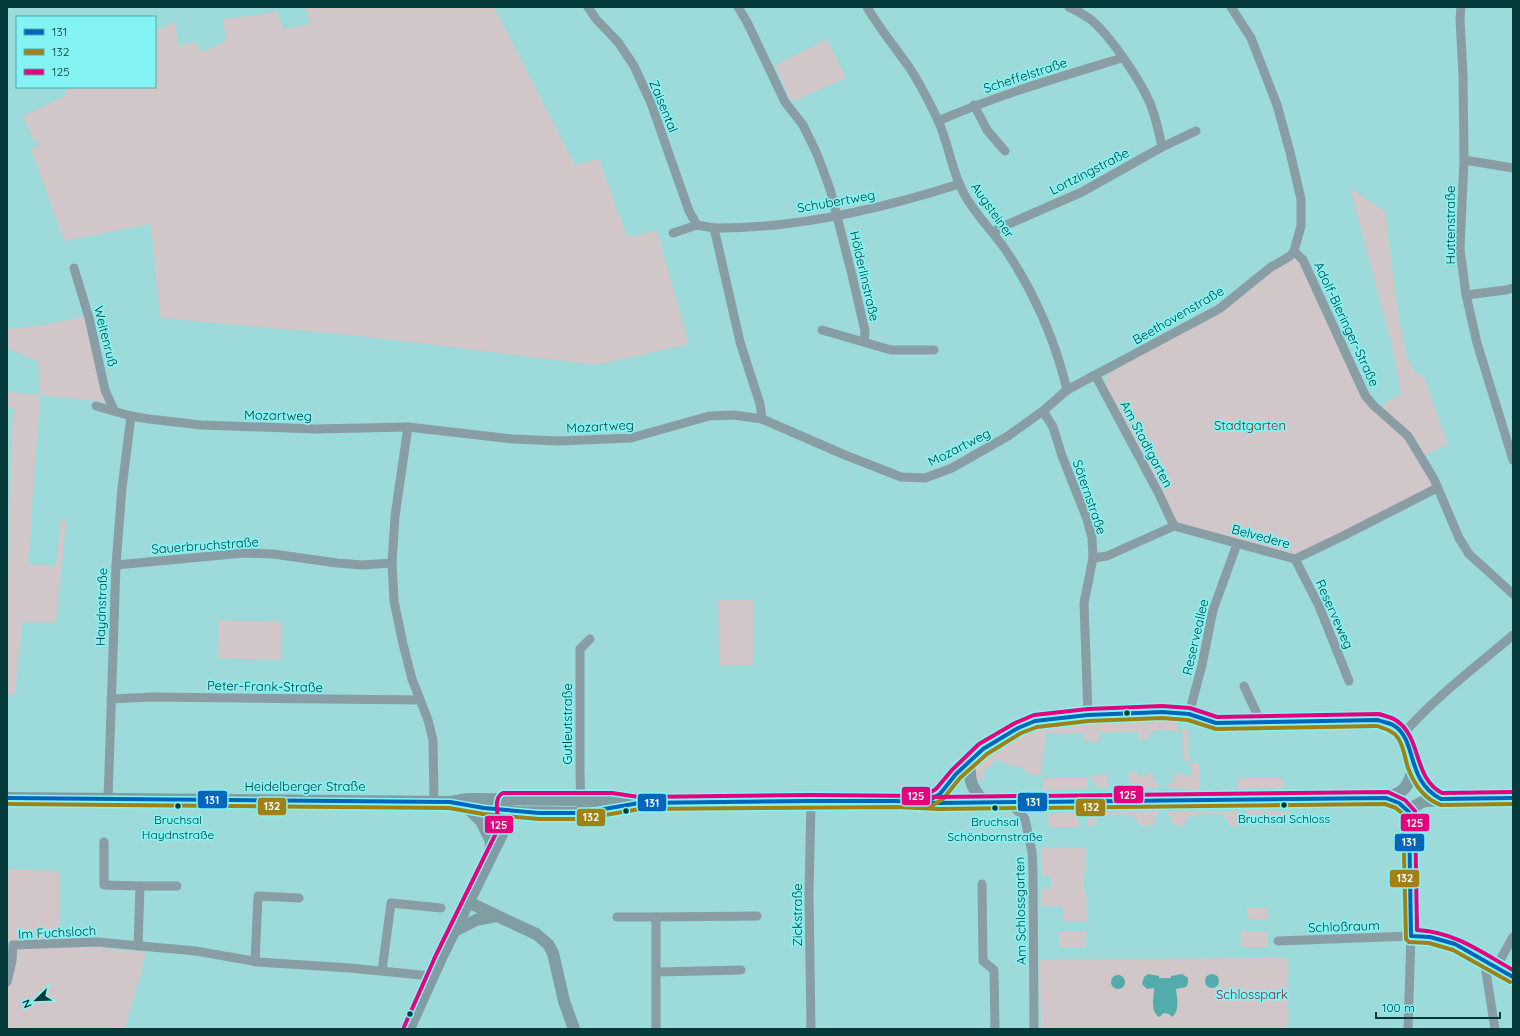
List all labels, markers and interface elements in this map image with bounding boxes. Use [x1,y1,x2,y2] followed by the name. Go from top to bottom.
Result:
[16,16,156,88] legend
[52,24,67,39] text: 131
[52,44,70,59] text: 132
[981,54,1069,96] street label: Scheffelstraße
[52,64,70,79] text: 125
[646,77,682,135] street label: Zaisental
[1047,144,1131,198] street label: Lortzingstraße
[968,179,1018,241] street label: Augsteiner
[796,186,876,216] street label: Schubertweg
[1442,186,1458,264] street label: Huttenstraße
[847,229,883,323] street label: Hölderlinstraße
[1311,259,1383,389] street label: Adolf-Bieringer-Straße
[1129,282,1227,348] street label: Beethovenstraße
[91,304,121,368] street label: Weitenruß
[1117,398,1177,490] street label: Am Stadtgarten
[244,406,312,424] street label: Mozartweg
[566,416,634,436] street label: Mozartweg
[1214,417,1286,433] park label: Stadtgarten
[925,425,993,469] street label: Mozartweg
[1070,458,1110,536] street label: Söternstraße
[1230,521,1292,551] street label: Belvedere
[151,533,259,557] street label: Sauerbruchstraße
[92,568,110,646] street label: Haydnstraße
[1313,577,1357,651] street label: Reserveweg
[1178,597,1212,677] street label: Reserveallee
[207,677,323,695] street label: Peter-Frank-Straße
[559,683,575,765] street label: Gutleutstraße
[1122,708,1132,718] unlabelled marker
[244,778,366,794] street label: Heidelberger Straße
[1113,785,1144,804] line badge: 125
[901,786,931,806] line badge: 125
[1120,788,1136,802] text: 125
[908,789,924,803] text: 125
[197,790,228,809] line badge: 131
[1017,792,1048,812] line badge: 131
[205,793,219,807] text: 131
[637,793,667,812] line badge: 131
[1026,795,1040,809] text: 131
[645,796,659,810] text: 131
[257,797,287,816] line badge: 132
[1075,798,1106,817] line badge: 132
[264,799,280,813] text: 132
[1083,800,1099,814] text: 132
[1279,800,1289,810] marker: Bruchsal Schloss
[173,801,183,811] marker: Bruchsal Haydnstraße
[990,803,1000,813] marker: Bruchsal Schönbornstraße
[621,806,631,816] unlabelled marker
[576,808,606,827] line badge: 132
[583,810,599,824] text: 132
[1238,811,1330,826] place label: Bruchsal Schloss
[142,812,214,842] place label: Bruchsal Haydnstraße
[1400,813,1430,832] line badge: 125
[947,814,1043,844] place label: Bruchsal Schönbornstraße
[484,815,514,834] line badge: 125
[1407,816,1423,830] text: 125
[491,818,507,832] text: 125
[1394,833,1425,852] line badge: 131
[1402,835,1416,849] text: 131
[1011,857,1029,965] street label: Am Schlossgarten
[1389,869,1420,888] line badge: 132
[1397,871,1413,885] text: 132
[789,883,805,947] street label: Zickstraße
[1308,917,1380,935] street label: Schloßraum
[18,922,96,942] street label: Im Fuchsloch
[16,980,56,1020] north arrow
[1216,986,1288,1002] park label: Schlosspark
[1376,994,1500,1020] scale bar
[19,997,35,1010] text: N
[1382,1000,1415,1015] text: 100 m
[405,1009,415,1019] unlabelled marker

